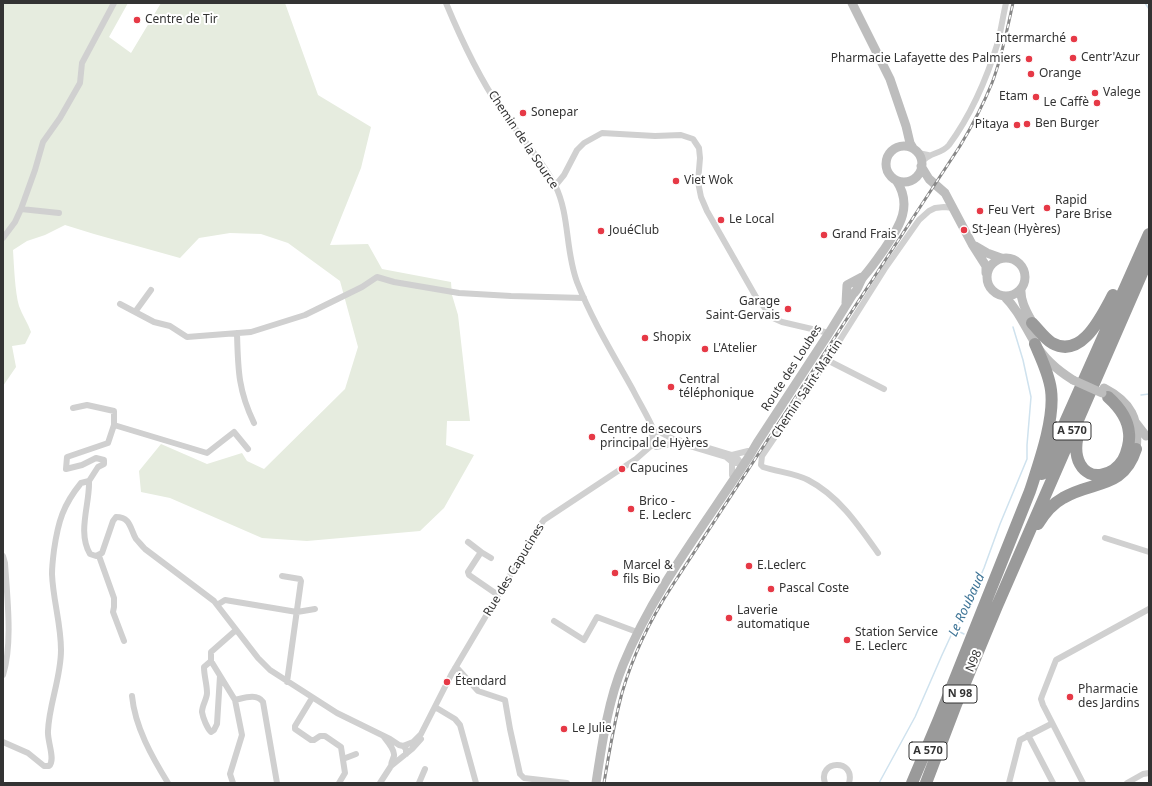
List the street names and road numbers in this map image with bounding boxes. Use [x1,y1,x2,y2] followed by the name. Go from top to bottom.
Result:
[485,88,561,192] street label: Chemin de la Source
[759,322,825,414] street label: Route des Loubes
[769,337,845,441] street label: Chemin Saint-Martin
[1053,422,1091,440] road number: A 570
[481,521,547,619] street label: Rue des Capucines
[963,648,985,674] street label: N98
[943,685,977,703] road number: N 98
[909,742,947,760] road number: A 570

